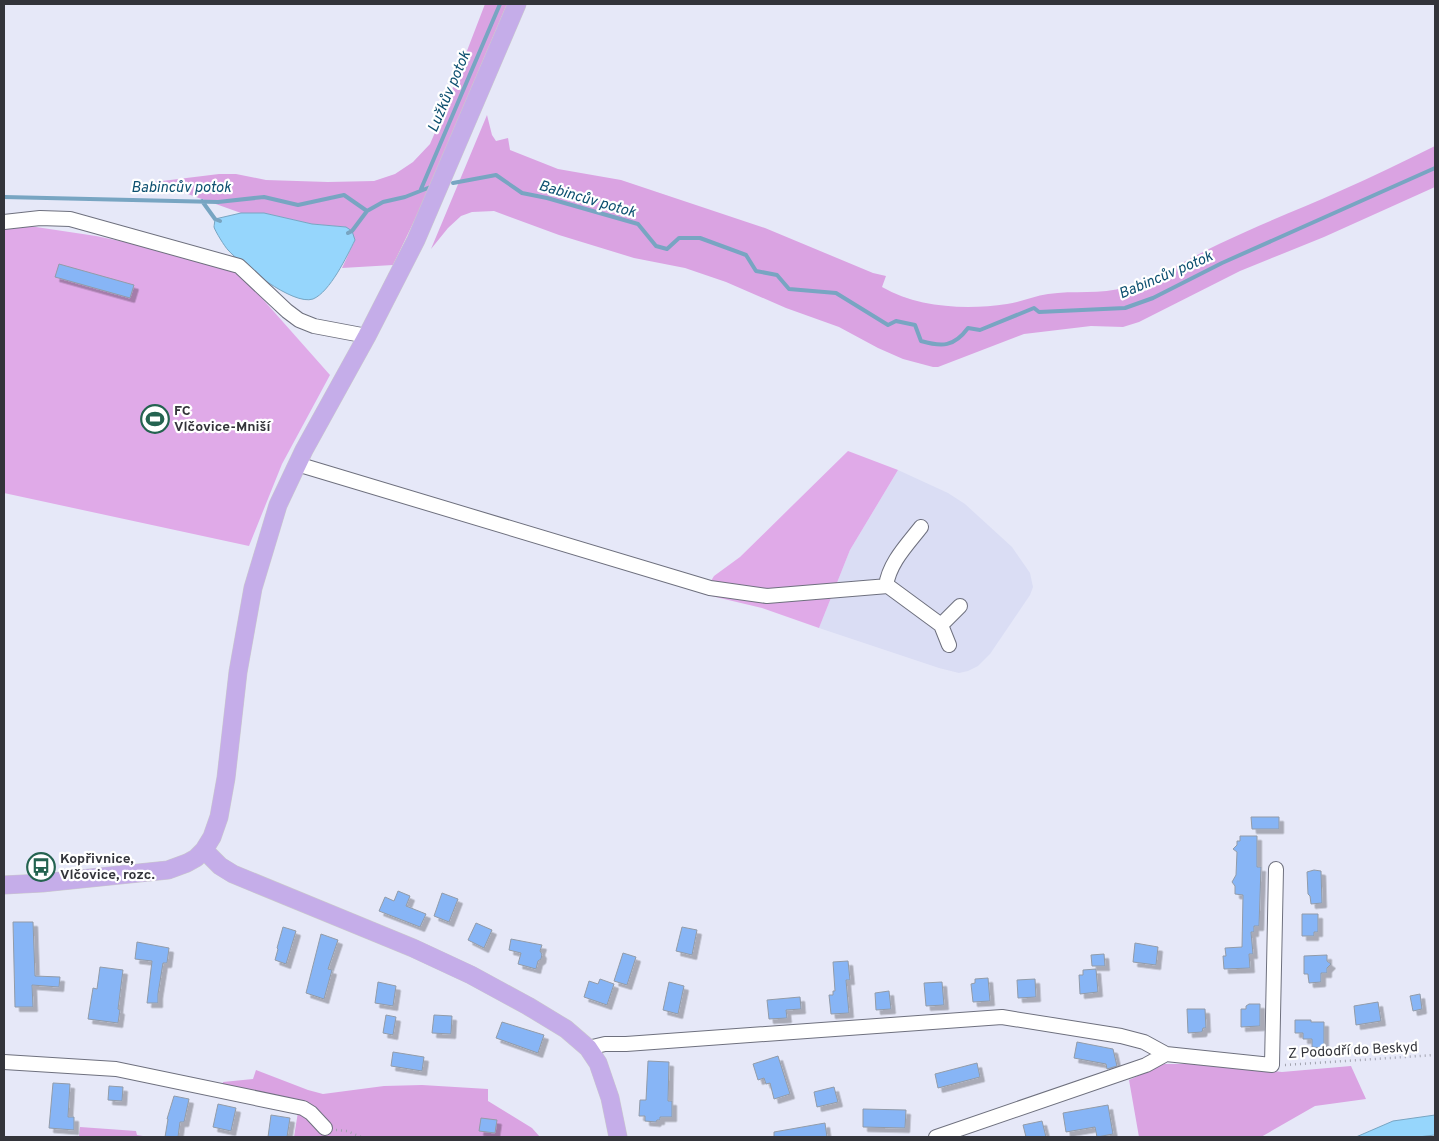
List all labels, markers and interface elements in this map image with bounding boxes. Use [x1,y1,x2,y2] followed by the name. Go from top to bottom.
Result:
[424,48,476,136] water label: Lužkův potok
[536,177,638,223] water label: Babincův potok
[131,179,232,198] water label: Babincův potok
[1116,248,1216,304] water label: Babincův potok
[174,403,271,436] place label: FC Vlčovice-Mniší
[140,404,170,434] sports icon: FC Vlčovice-Mniší
[60,851,155,884] place label: Kopřivnice, Vlčovice, rozc.
[26,852,56,882] bus stop icon: Kopřivnice, Vlčovice, rozc.
[1288,1039,1418,1063] street label: Z Pododří do Beskyd

